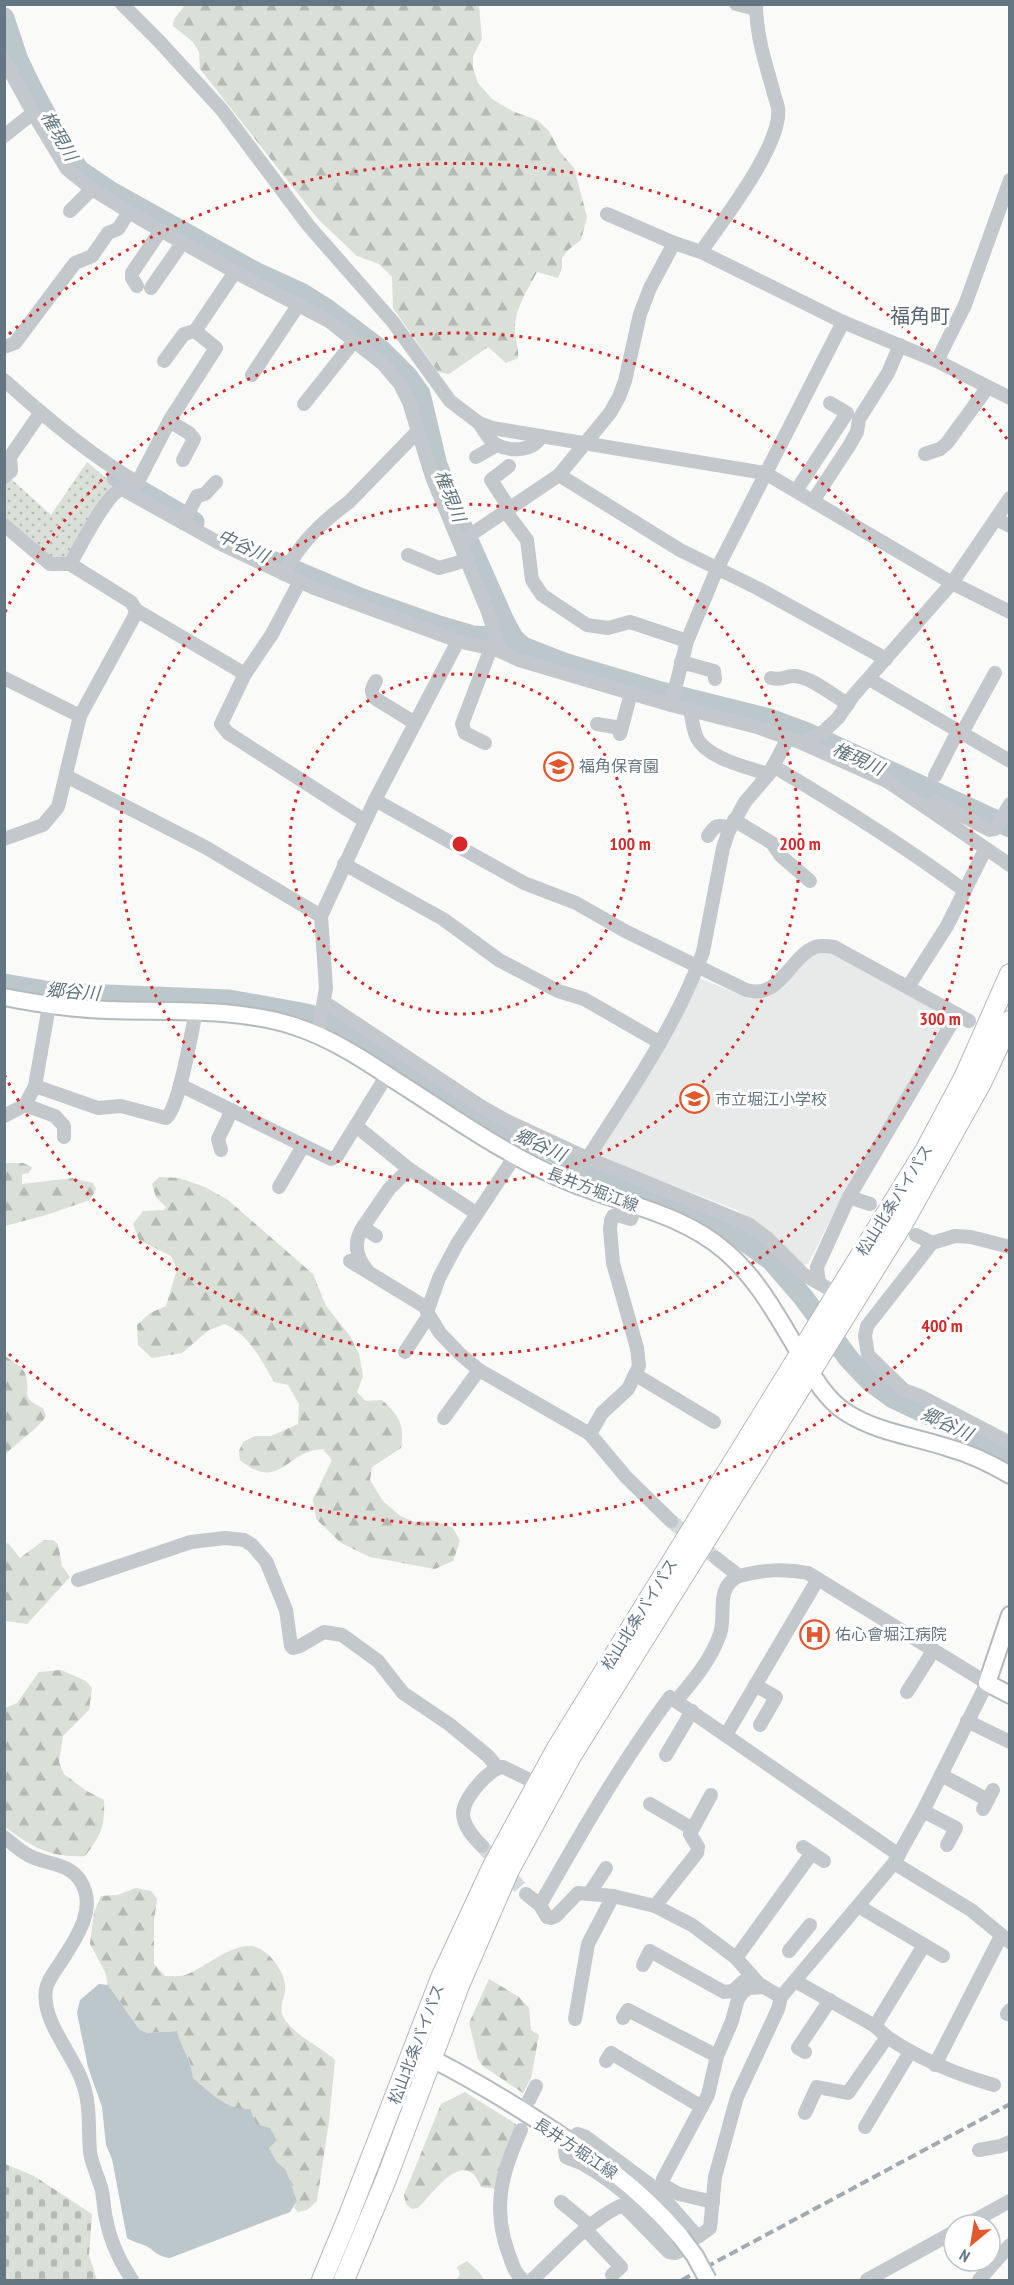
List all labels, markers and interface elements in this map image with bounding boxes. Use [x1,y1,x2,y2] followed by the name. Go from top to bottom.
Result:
[36,107,84,167] water label: 権現川
[890,303,950,329] district label: 福角町
[430,466,472,527] water label: 権現川
[214,524,274,568] water label: 中谷川
[829,737,889,781] water label: 権現川
[542,750,574,782] school or university icon: 福角保育園
[579,756,659,776] place label: 福角保育園
[609,832,651,855] text: 100 m
[779,832,821,855] text: 200 m
[450,834,470,854] centre of rings
[45,978,103,1005] water label: 郷谷川
[919,1007,961,1030] text: 300 m
[678,1083,710,1115] school or university icon: 市立堀江小学校
[715,1089,827,1109] place label: 市立堀江小学校
[511,1123,571,1167] water label: 郷谷川
[852,1141,936,1259] street label: 松山北条バイパス
[545,1162,641,1216] street label: 長井方堀江線
[921,1314,963,1337] text: 400 m
[918,1402,978,1446] water label: 郷谷川
[597,1555,681,1673] street label: 松山北条バイパス
[798,1618,830,1650] hospital icon: 佑心會堀江病院
[835,1624,947,1644] place label: 佑心會堀江病院
[384,1981,448,2107] street label: 松山北条バイパス
[531,2113,621,2183] street label: 長井方堀江線
[942,2213,1002,2273] north arrow
[956,2245,973,2267] text: N

